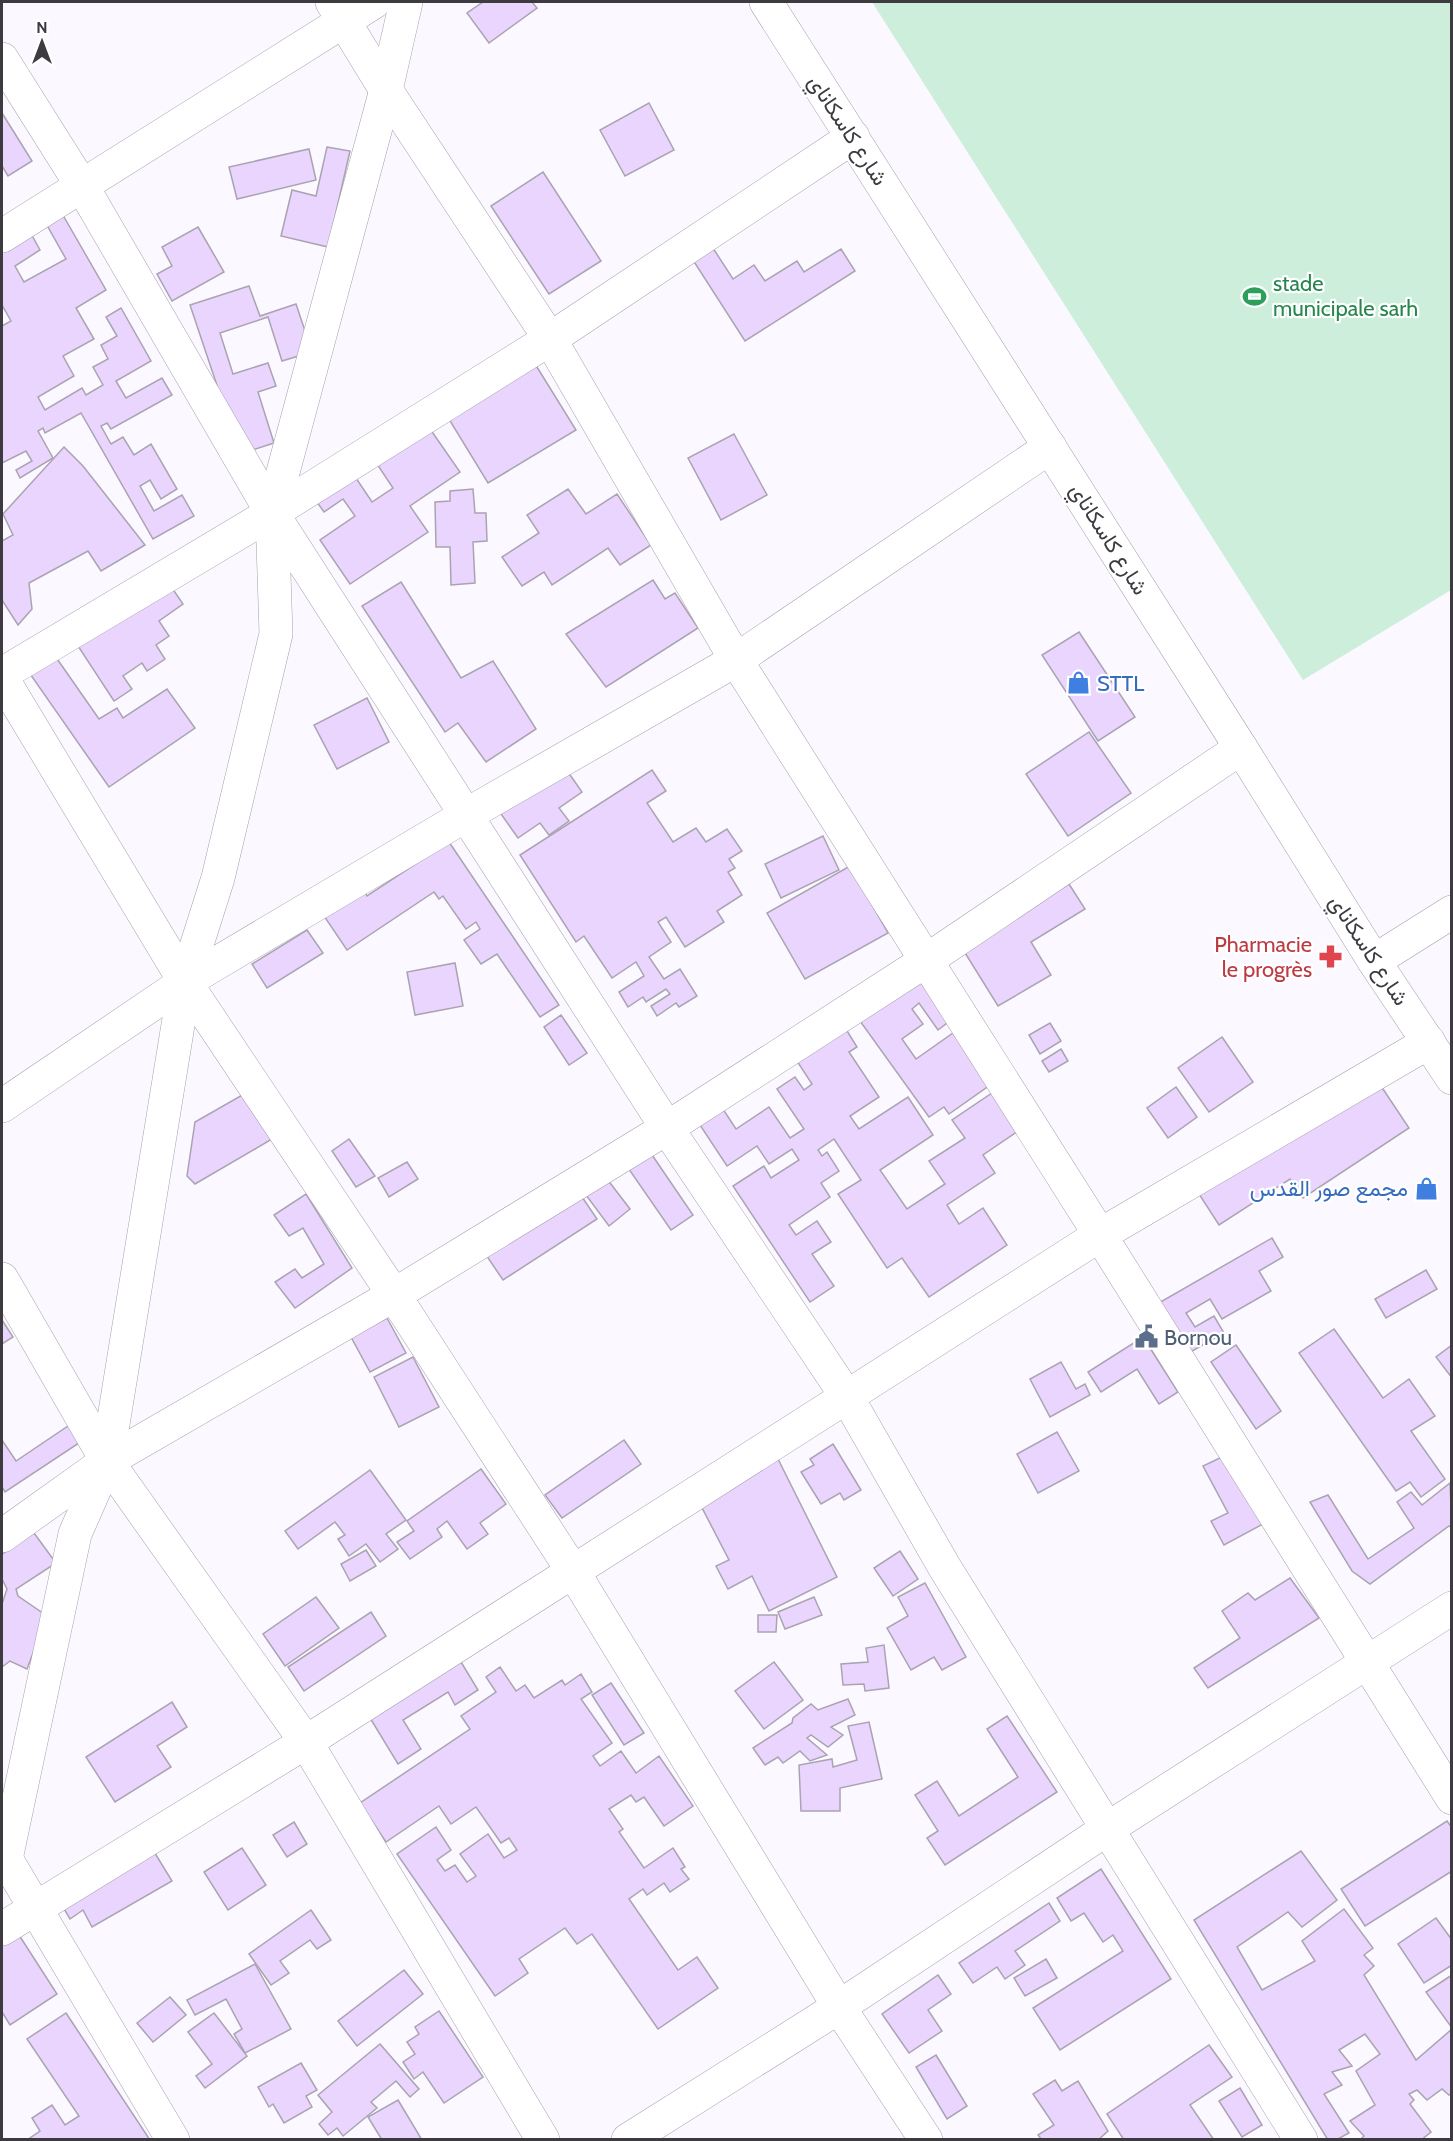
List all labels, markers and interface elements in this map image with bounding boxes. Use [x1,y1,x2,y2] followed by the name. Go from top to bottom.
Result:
[12,12,72,72] north arrow
[36,18,48,37] text: N
[798,70,894,193] street label: شارع كاسكاناي
[1273,270,1418,322] place label: stade municipale sarh
[1242,283,1268,309] sports icon: stade municipale sarh
[1060,478,1154,602] street label: شارع كاسكاناي
[1066,670,1092,696] shop icon: STTL
[1097,670,1144,697] place label: STTL
[1319,890,1415,1013] street label: شارع كاسكاناي
[1214,931,1312,983] place label: Pharmacie le progrès
[1317,944,1343,970] pharmacy icon: Pharmacie le progrès
[1250,1175,1408,1203] place label: مجمع صور القدس
[1413,1175,1439,1201] shop icon: مجمع صور القدس
[1133,1324,1159,1350] public building icon: Bornou
[1164,1324,1232,1351] place label: Bornou

